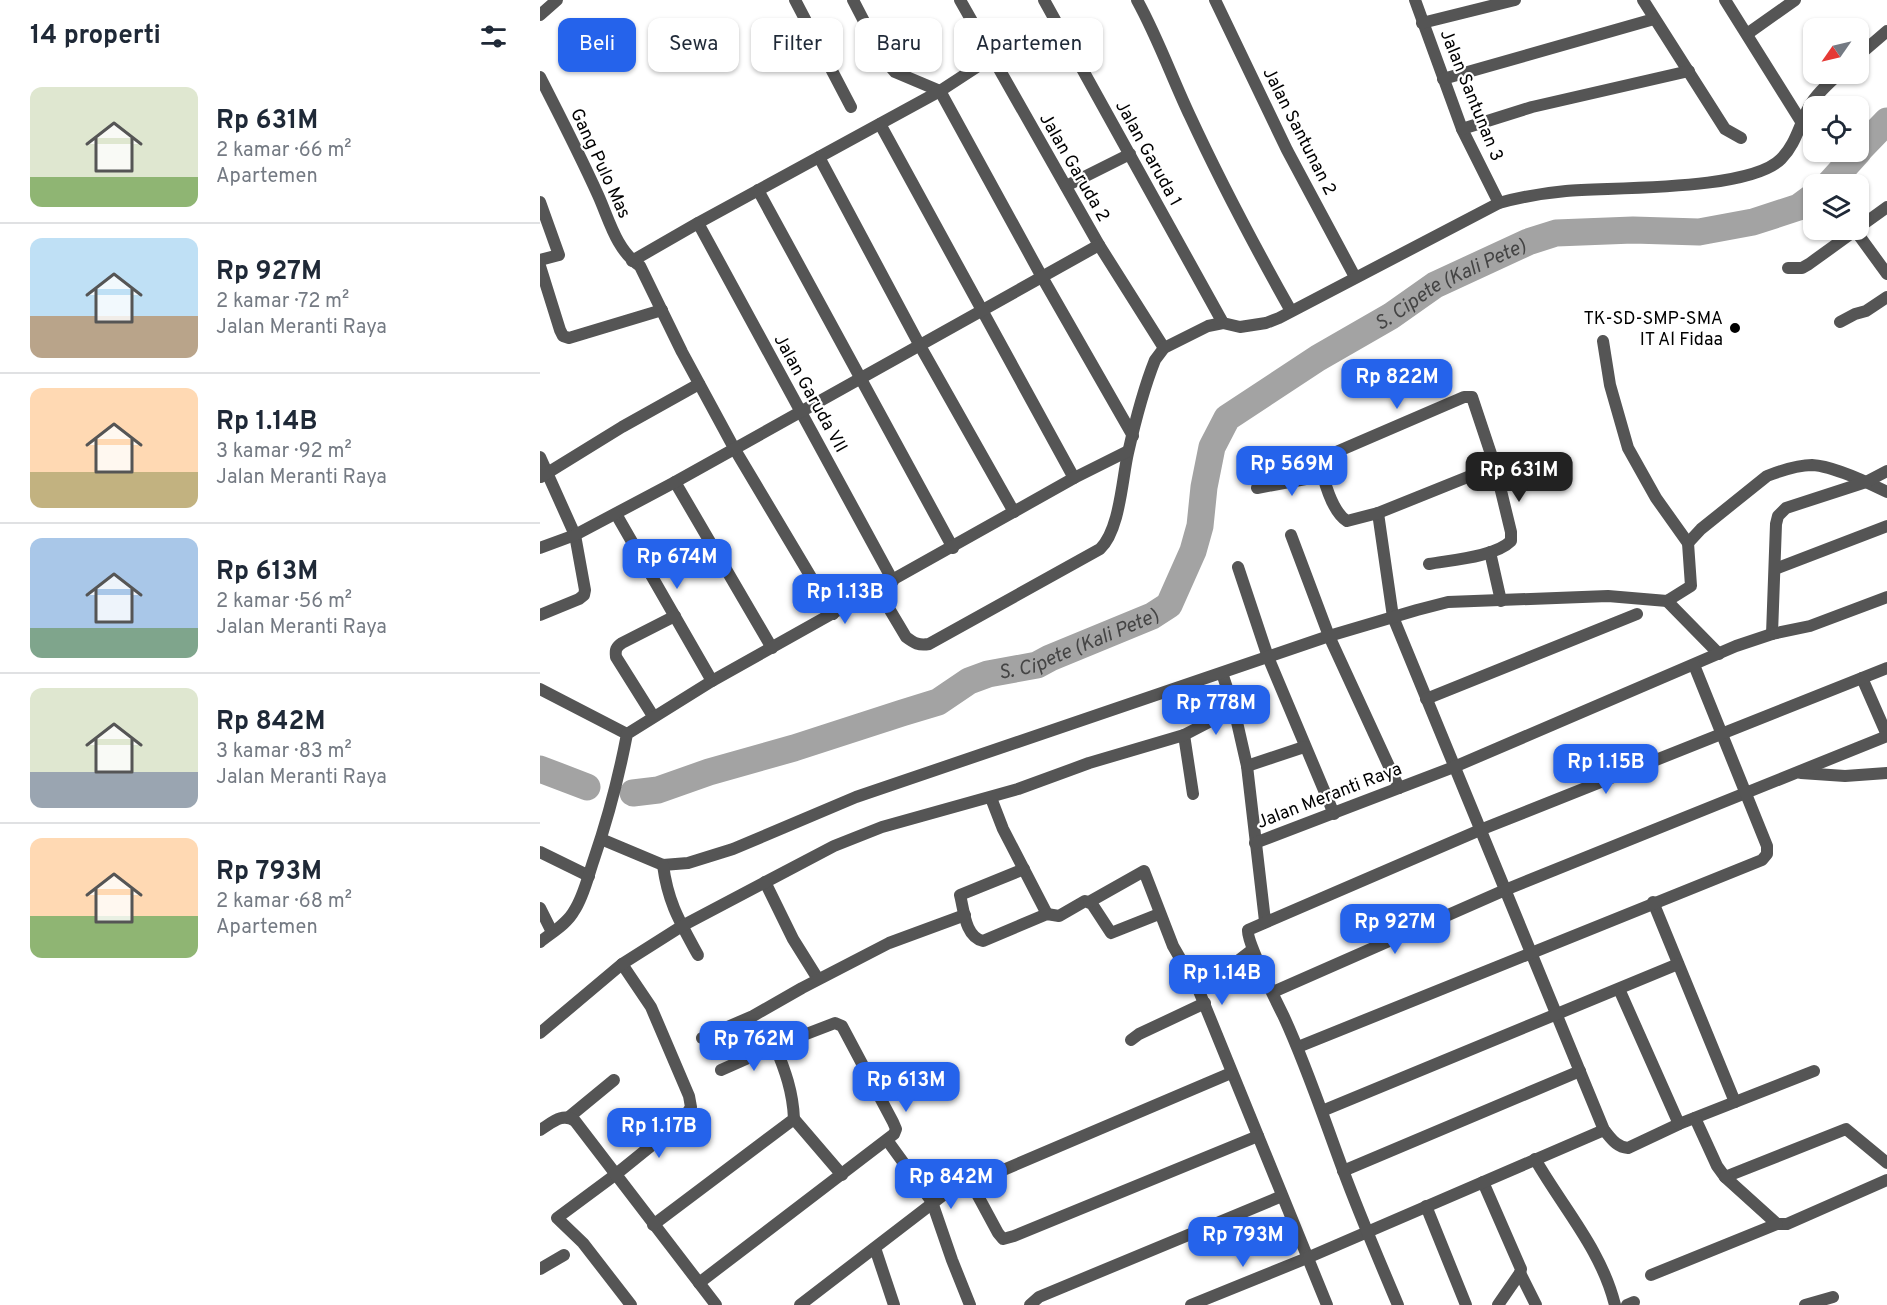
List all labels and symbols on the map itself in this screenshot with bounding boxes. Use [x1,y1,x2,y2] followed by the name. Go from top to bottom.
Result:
[1803,18,1869,84] north arrow
[1434,26,1508,165] street label: Jalan Santunan 3
[1257,64,1341,199] street label: Jalan Santunan 2
[1109,97,1186,211] street label: Jalan Garuda 1
[564,105,635,222] street label: Gang Pulo Mas
[1033,109,1114,226] street label: Jalan Garuda 2
[1370,234,1531,338] water label: S. Cipete (Kali Pete)
[1583,308,1723,352] place label: TK-SD-SMP-SMA IT Al Fidaa
[1728,321,1742,335] marker: TK-SD-SMP-SMA IT Al Fidaa
[768,330,852,457] street label: Jalan Garuda VII
[1342,359,1452,410] pin: Rp 822M
[1237,446,1347,497] pin: Rp 569M
[1464,452,1574,503] pin: Rp 631M
[622,539,732,590] pin: Rp 674M
[783,574,907,625] pin: Rp 1.13B
[997,604,1165,687] water label: S. Cipete (Kali Pete)
[1161,685,1271,736] pin: Rp 778M
[1544,744,1668,795] pin: Rp 1.15B
[1254,758,1405,835] street label: Jalan Meranti Raya
[1340,904,1450,955] pin: Rp 927M
[1160,955,1284,1006] pin: Rp 1.14B
[699,1021,809,1072] pin: Rp 762M
[851,1062,961,1113] pin: Rp 613M
[597,1108,721,1159] pin: Rp 1.17B
[896,1159,1006,1210] pin: Rp 842M
[1188,1217,1298,1268] pin: Rp 793M

